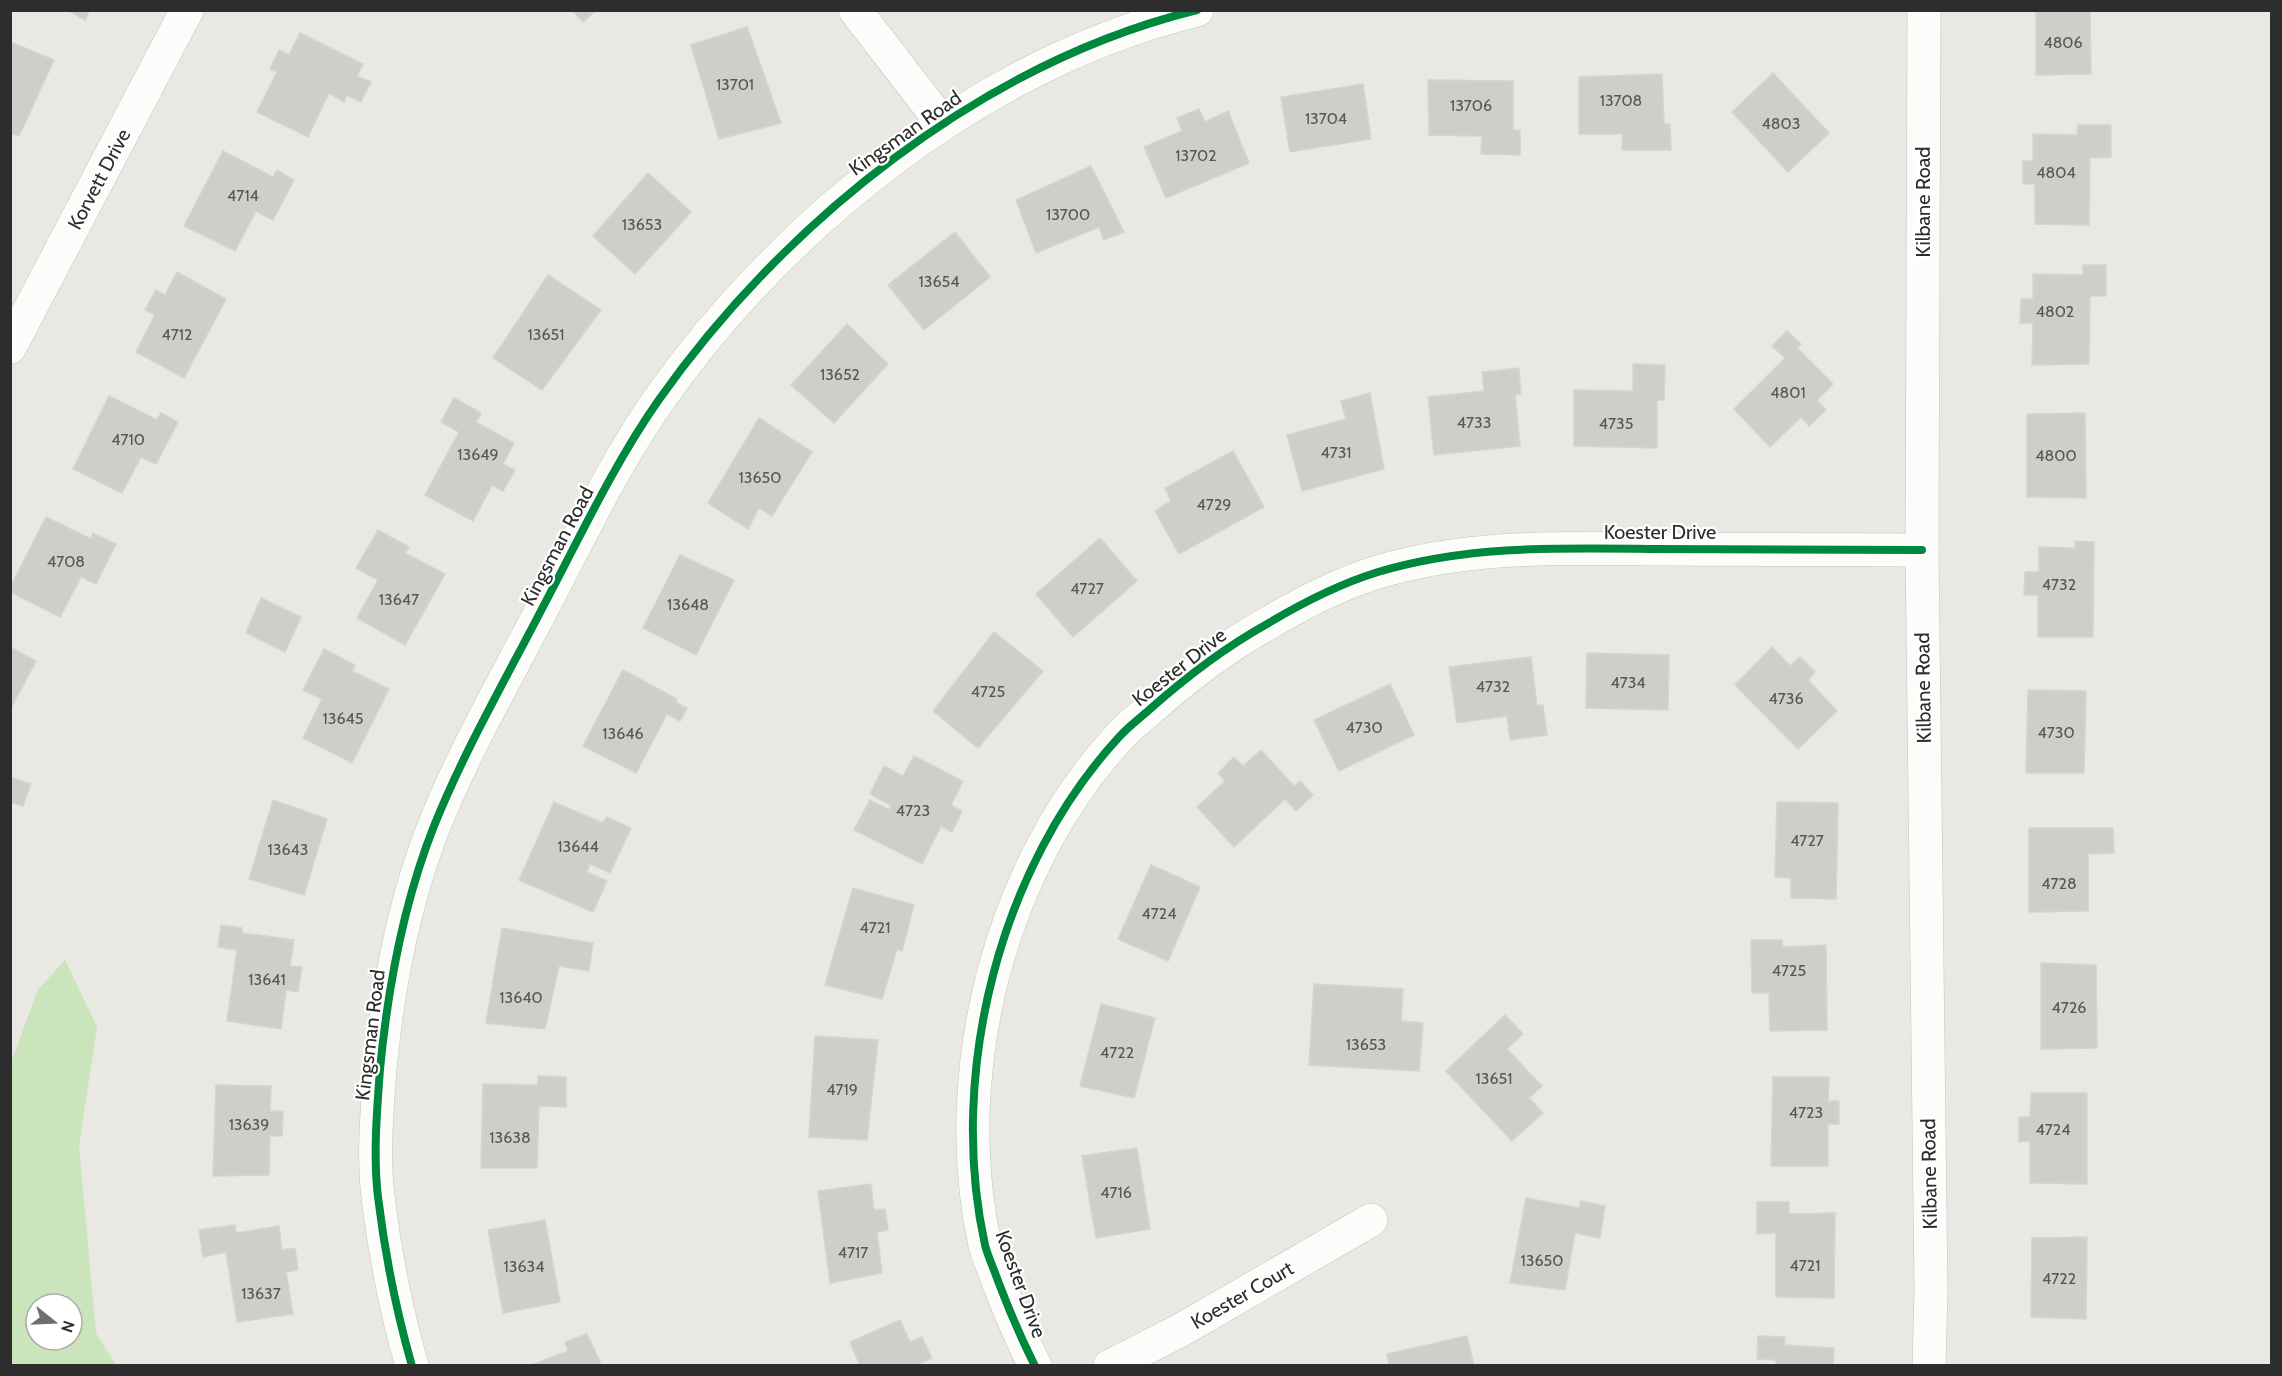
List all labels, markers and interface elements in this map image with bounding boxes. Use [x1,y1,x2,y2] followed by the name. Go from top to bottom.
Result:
[2043,33,2083,52] house number: 4806
[716,75,754,94] house number: 13701
[844,85,966,181] street label: Kingsman Road
[1600,91,1642,110] house number: 13708
[1450,96,1492,115] house number: 13706
[1305,109,1347,128] house number: 13704
[1762,114,1800,133] house number: 4803
[62,124,136,234] street label: Korvett Drive
[1175,146,1217,165] house number: 13702
[1911,147,1935,257] street label: Kilbane Road
[2036,163,2076,182] house number: 4804
[227,186,259,205] house number: 4714
[1046,205,1090,224] house number: 13700
[622,215,662,234] house number: 13653
[919,272,959,291] house number: 13654
[2036,302,2074,321] house number: 4802
[162,325,192,344] house number: 4712
[528,325,564,344] house number: 13651
[820,365,860,384] house number: 13652
[1770,383,1806,402] house number: 4801
[1457,413,1491,432] house number: 4733
[1599,414,1633,433] house number: 4735
[111,430,145,449] house number: 4710
[1320,443,1352,462] house number: 4731
[457,445,499,464] house number: 13649
[2035,446,2077,465] house number: 4800
[739,468,781,487] house number: 13650
[515,482,599,610] street label: Kingsman Road
[1197,495,1231,514] house number: 4729
[1604,520,1716,544] street label: Koester Drive
[47,552,85,571] house number: 4708
[2042,575,2076,594] house number: 4732
[1070,579,1104,598] house number: 4727
[379,590,419,609] house number: 13647
[667,595,709,614] house number: 13648
[1127,623,1231,711] street label: Koester Drive
[1910,632,1936,744] street label: Kilbane Road
[1610,673,1646,692] house number: 4734
[1476,677,1510,696] house number: 4732
[971,682,1005,701] house number: 4725
[1768,689,1804,708] house number: 4736
[323,709,363,728] house number: 13645
[1345,718,1383,737] house number: 4730
[2037,723,2075,742] house number: 4730
[602,724,644,743] house number: 13646
[896,801,930,820] house number: 4723
[1790,831,1824,850] house number: 4727
[557,837,599,856] house number: 13644
[268,840,308,859] house number: 13643
[2041,874,2077,893] house number: 4728
[1142,904,1176,923] house number: 4724
[860,918,890,937] house number: 4721
[1772,961,1806,980] house number: 4725
[350,968,390,1102] street label: Kingsman Road
[248,970,286,989] house number: 13641
[499,988,543,1007] house number: 13640
[2052,998,2086,1017] house number: 4726
[1346,1035,1386,1054] house number: 13653
[1100,1043,1134,1062] house number: 4722
[1476,1069,1512,1088] house number: 13651
[826,1080,858,1099] house number: 4719
[1789,1103,1823,1122] house number: 4723
[229,1115,269,1134] house number: 13639
[1916,1118,1942,1230] street label: Kilbane Road
[2036,1120,2070,1139] house number: 4724
[489,1128,531,1147] house number: 13638
[1100,1183,1132,1202] house number: 4716
[990,1227,1052,1341] street label: Koester Drive
[838,1243,868,1262] house number: 4717
[1521,1251,1563,1270] house number: 13650
[1186,1256,1298,1334] street label: Koester Court
[1790,1256,1820,1275] house number: 4721
[504,1257,544,1276] house number: 13634
[2042,1269,2076,1288] house number: 4722
[241,1284,281,1303] house number: 13637
[24,1292,84,1352] north arrow
[57,1318,79,1335] text: N

